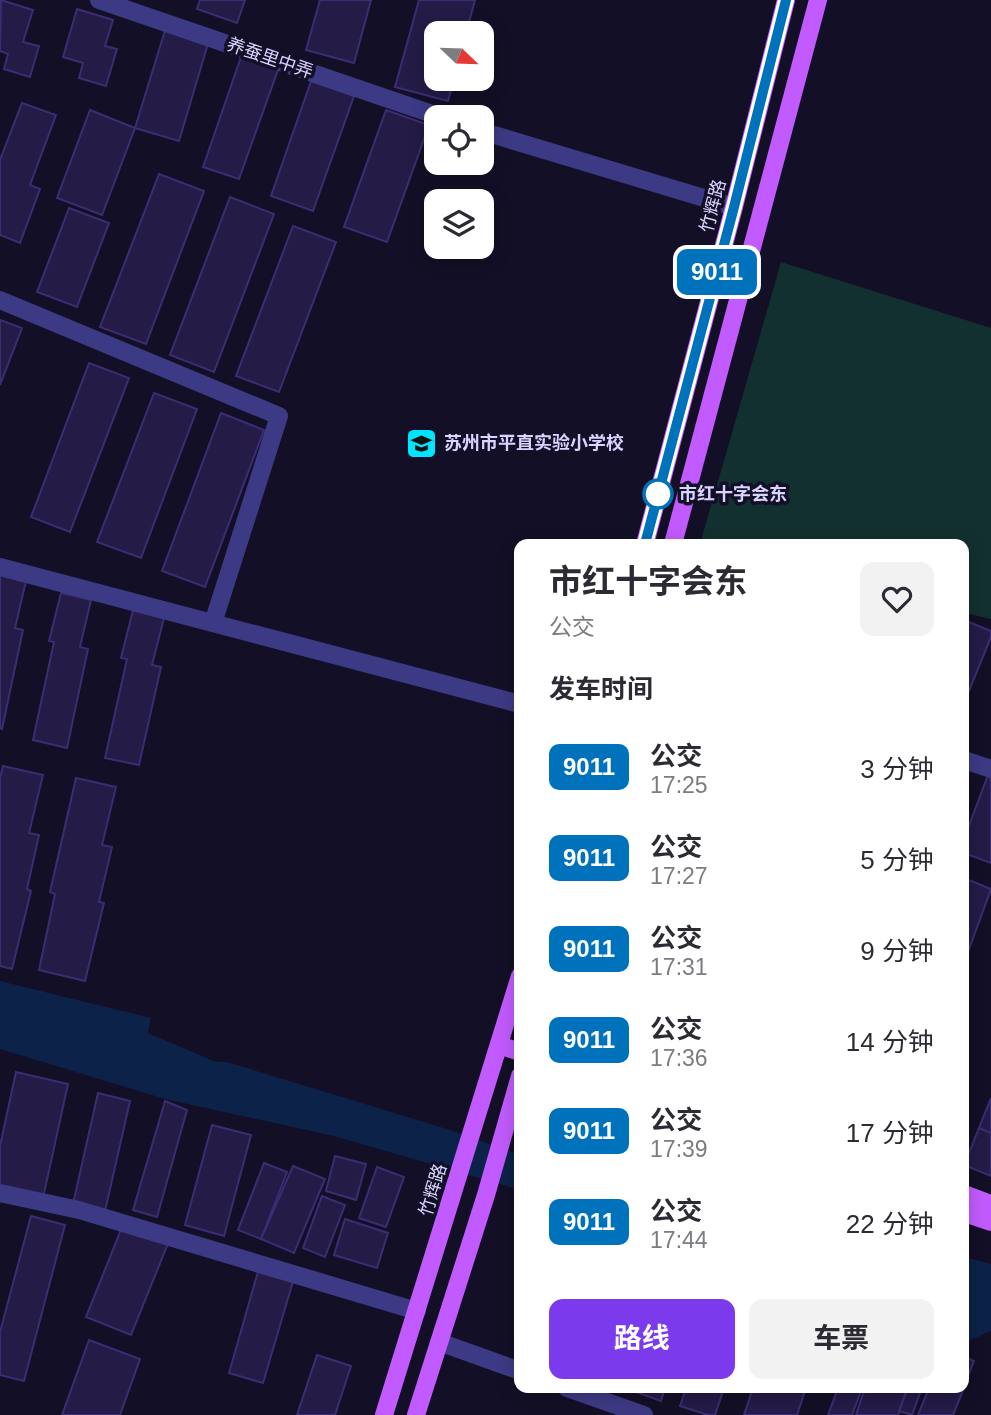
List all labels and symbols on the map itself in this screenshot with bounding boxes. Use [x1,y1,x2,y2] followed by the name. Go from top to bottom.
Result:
[424,21,494,91] north arrow
[224,34,316,82] street label: 养蚕里中弄
[696,177,730,235] street label: 竹辉路
[668,249,766,295] line badge: 9011
[404,426,438,460] school or university icon: 苏州市平直实验小学校
[444,433,624,453] place label: 苏州市平直实验小学校
[643,479,673,509] marker: 市红十字会东
[679,484,787,504] place label: 市红十字会东
[416,1161,450,1219] street label: 竹辉路

